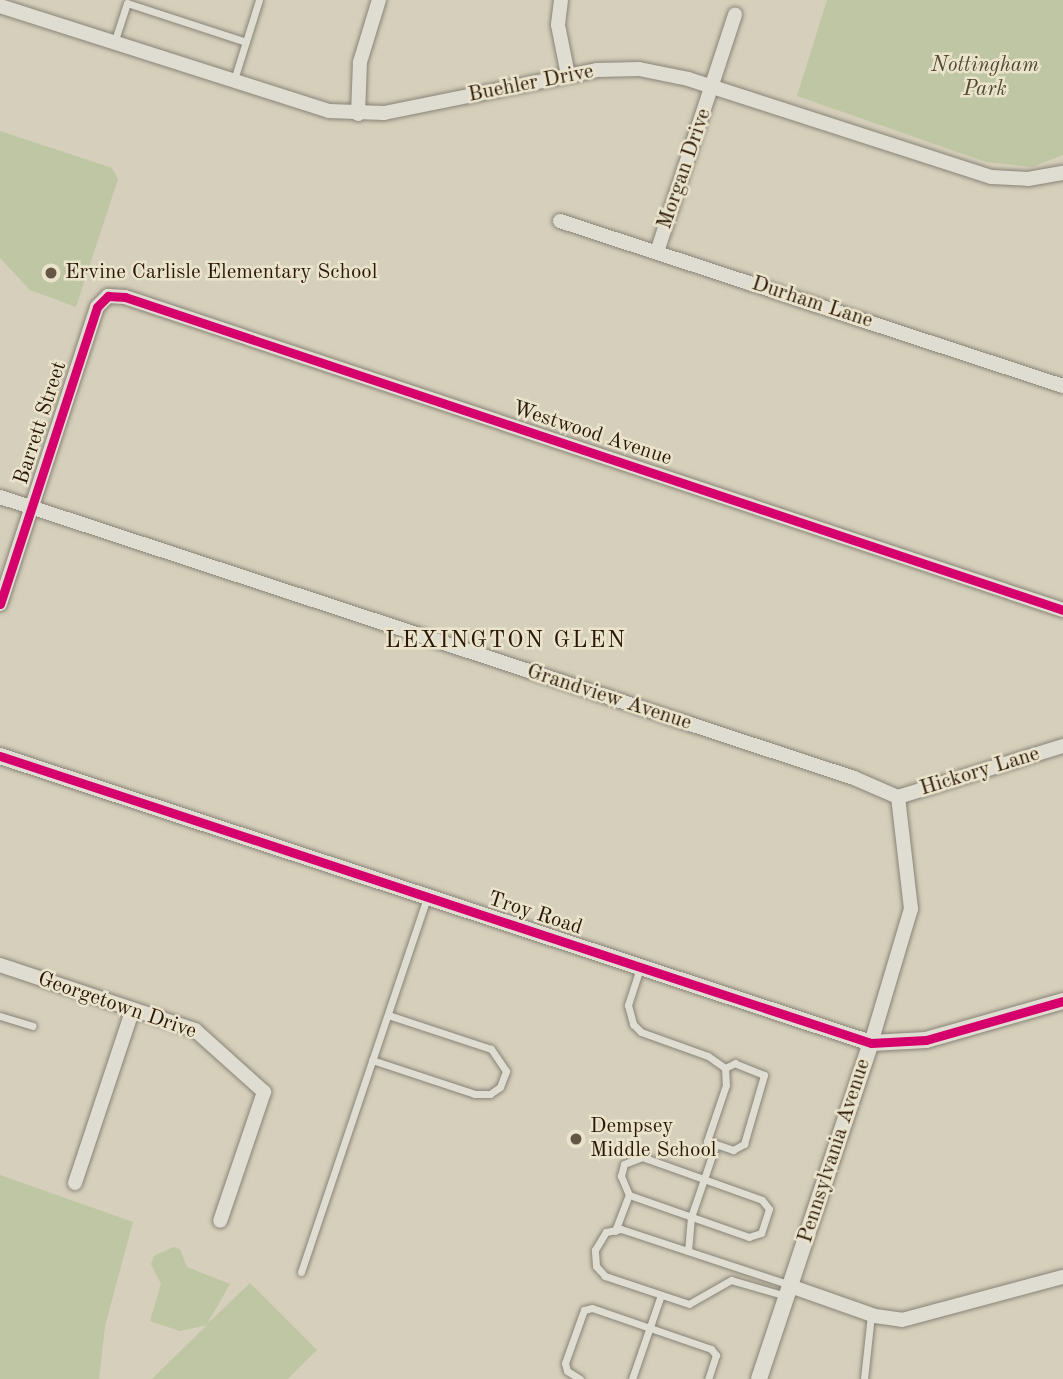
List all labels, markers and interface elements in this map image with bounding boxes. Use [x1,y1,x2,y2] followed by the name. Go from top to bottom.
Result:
[931,53,1039,103] park label: Nottingham Park
[466,60,596,108] street label: Buehler Drive
[653,105,717,233] street label: Morgan Drive
[65,260,377,286] place label: Ervine Carlisle Elementary School
[43,265,59,281] marker: Ervine Carlisle Elementary School
[748,272,876,334] street label: Durham Lane
[9,358,73,488] street label: Barrett Street
[509,396,675,472] street label: Westwood Avenue
[387,627,625,655] district label: LEXINGTON GLEN
[523,659,695,737] street label: Grandview Avenue
[917,742,1043,802] street label: Hickory Lane
[485,887,585,941] street label: Troy Road
[34,967,200,1045] street label: Georgetown Drive
[793,1056,877,1246] street label: Pennsylvania Avenue
[590,1114,717,1164] place label: Dempsey Middle School
[568,1131,584,1147] marker: Dempsey Middle School

